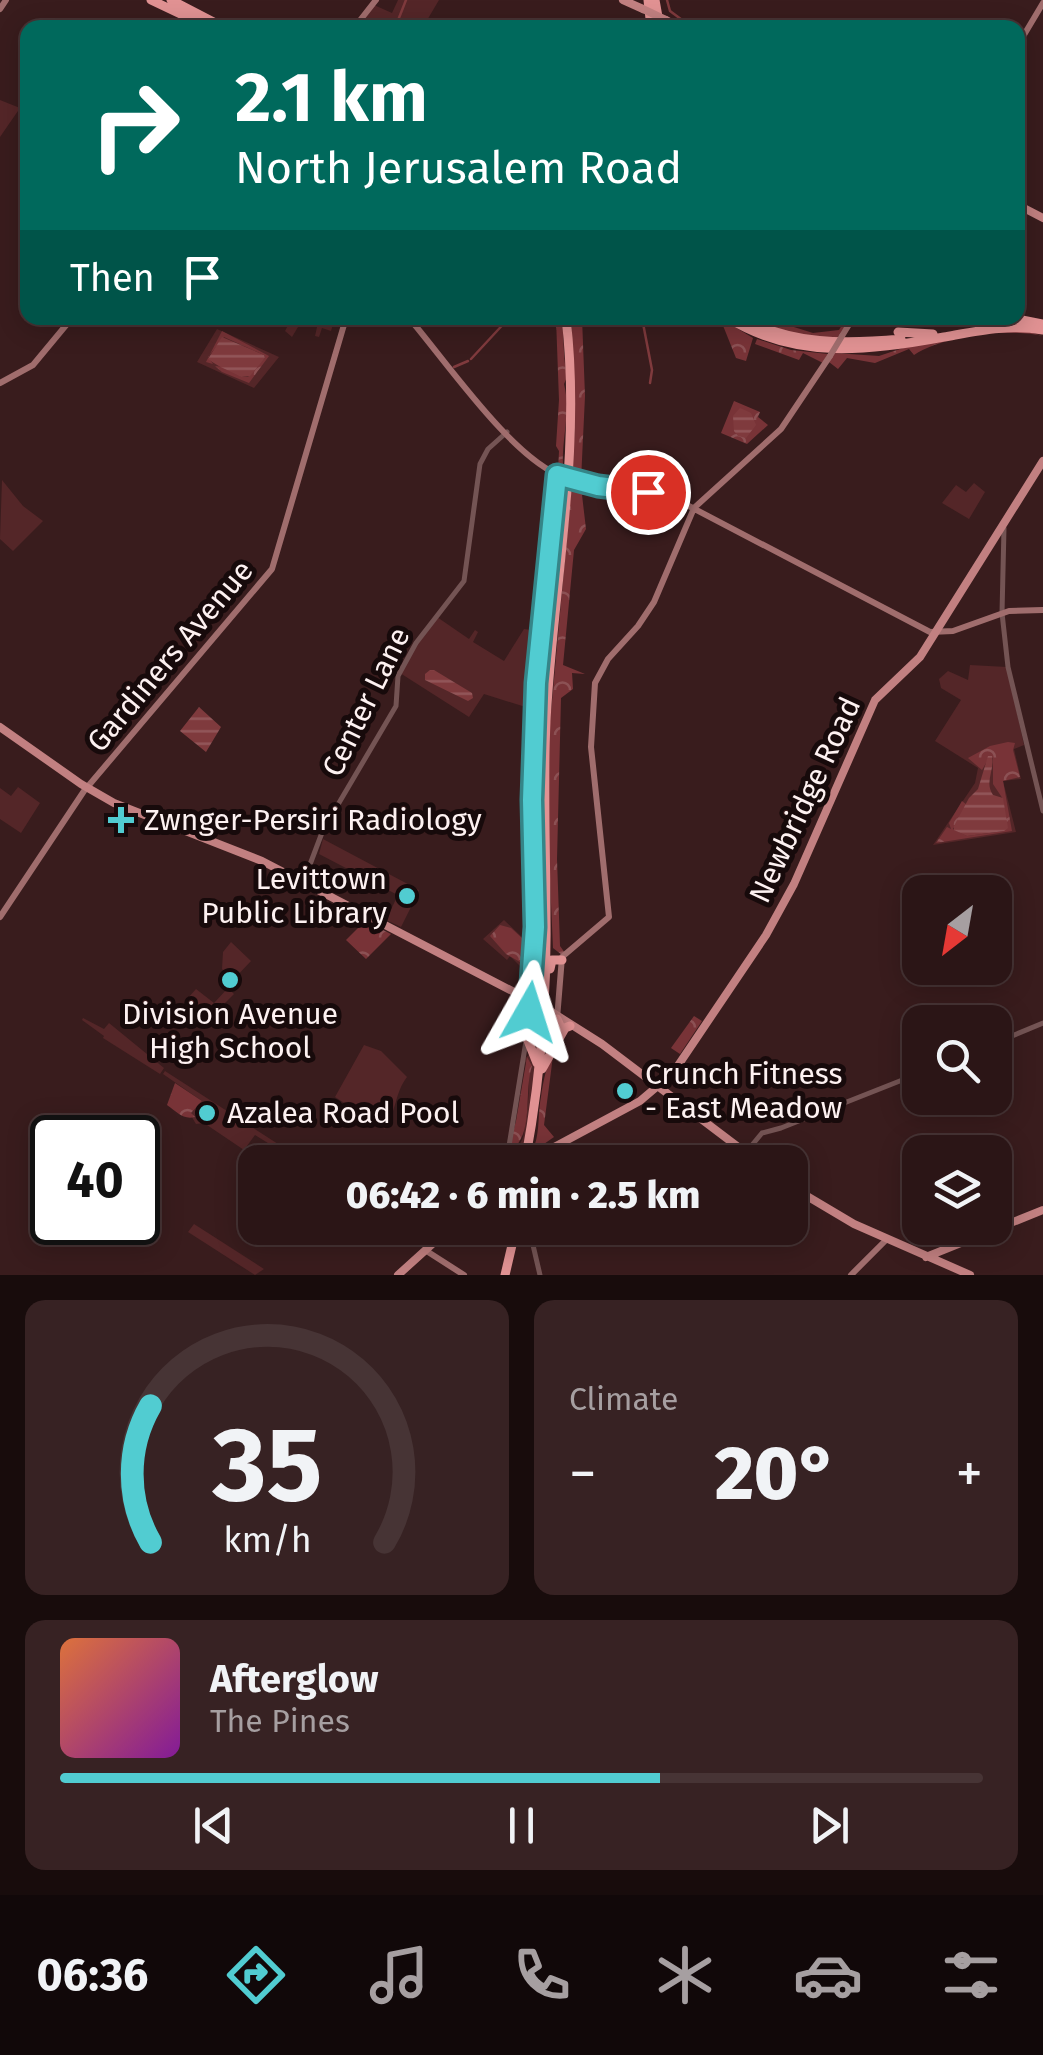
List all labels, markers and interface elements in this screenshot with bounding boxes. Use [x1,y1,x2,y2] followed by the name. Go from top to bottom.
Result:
[235,56,428,140] text: 2.1 km
[70,60,200,190] icon: right
[235,141,682,195] text: North Jerusalem Road
[175,250,230,305] icon: arrive
[70,255,155,301] text: Then
[606,450,691,535] pin
[621,465,676,520] icon: arrive
[79,553,261,759] street label: Gardiners Avenue
[314,622,418,782] street label: Center Lane
[742,691,868,909] street label: Newbridge Road
[144,802,482,838] place label: Zwnger-Persiri Radiology
[108,807,134,833] marker: Zwnger-Persiri Radiology
[201,861,387,931] place label: Levittown Public Library
[902,875,1012,985] north arrow
[902,875,1012,1245] map controls
[396,885,418,907] marker: Levittown Public Library
[477,960,581,1064] position arrow
[219,969,241,991] marker: Division Avenue High School
[122,996,338,1066] place label: Division Avenue High School
[902,1005,1012,1115] button: search
[645,1056,842,1126] place label: Crunch Fitness - East Meadow
[614,1080,636,1102] marker: Crunch Fitness - East Meadow
[227,1095,460,1131] place label: Azalea Road Pool
[196,1102,218,1124] marker: Azalea Road Pool
[30,1115,160,1245] speed limit sign: 40
[902,1135,1012,1245] button: layers
[346,1172,700,1218] text: 06:42 · 6 min · 2.5 km
[569,1380,678,1418] text: Climate
[211,1403,322,1528] text: 35
[715,1429,837,1519] text: 20°
[569,1441,597,1507] text: −
[956,1441,983,1507] text: +
[223,1519,311,1561] text: km/h
[210,1656,378,1702] text: Afterglow
[210,1702,350,1740] text: The Pines
[186,1798,241,1853] icon: previous
[494,1798,549,1853] icon: pause
[802,1798,857,1853] icon: next
[221,1940,291,2010] icon: directions
[364,1940,434,2010] icon: music
[507,1940,577,2010] icon: phone
[650,1940,720,2010] icon: climate
[793,1940,863,2010] icon: car
[936,1940,1006,2010] icon: filters
[36,1948,149,2002] text: 06:36

